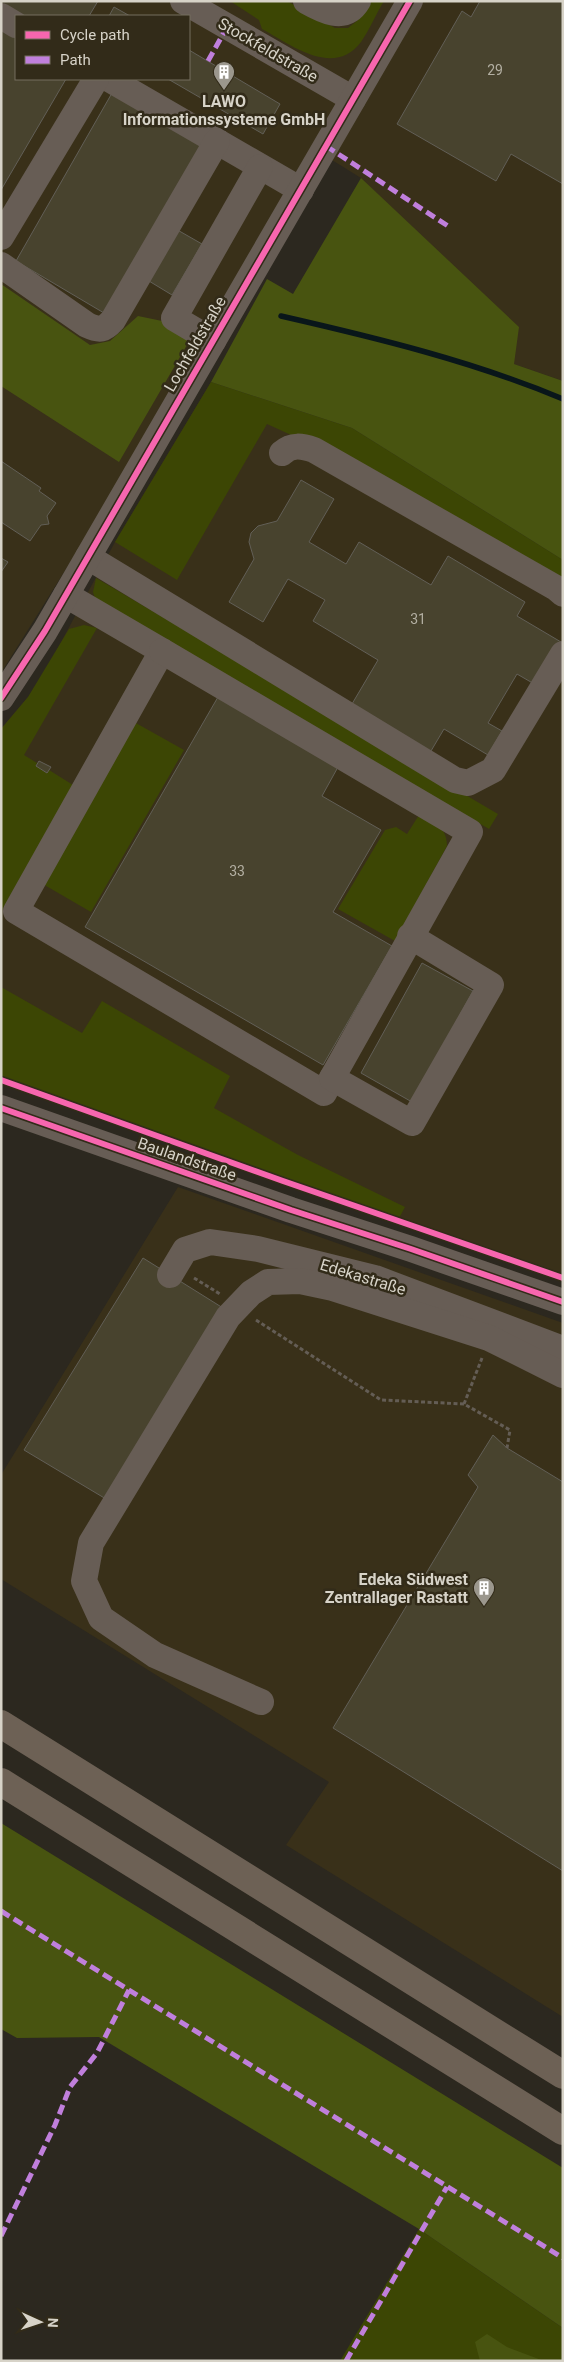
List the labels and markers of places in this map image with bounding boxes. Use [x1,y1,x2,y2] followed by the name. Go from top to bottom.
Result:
[212,60,236,91] building icon: LAWO Informationssysteme GmbH
[123,92,325,129] place label: LAWO Informationssysteme GmbH
[325,1570,469,1607] place label: Edeka Südwest Zentrallager Rastatt
[472,1576,496,1607] building icon: Edeka Südwest Zentrallager Rastatt

